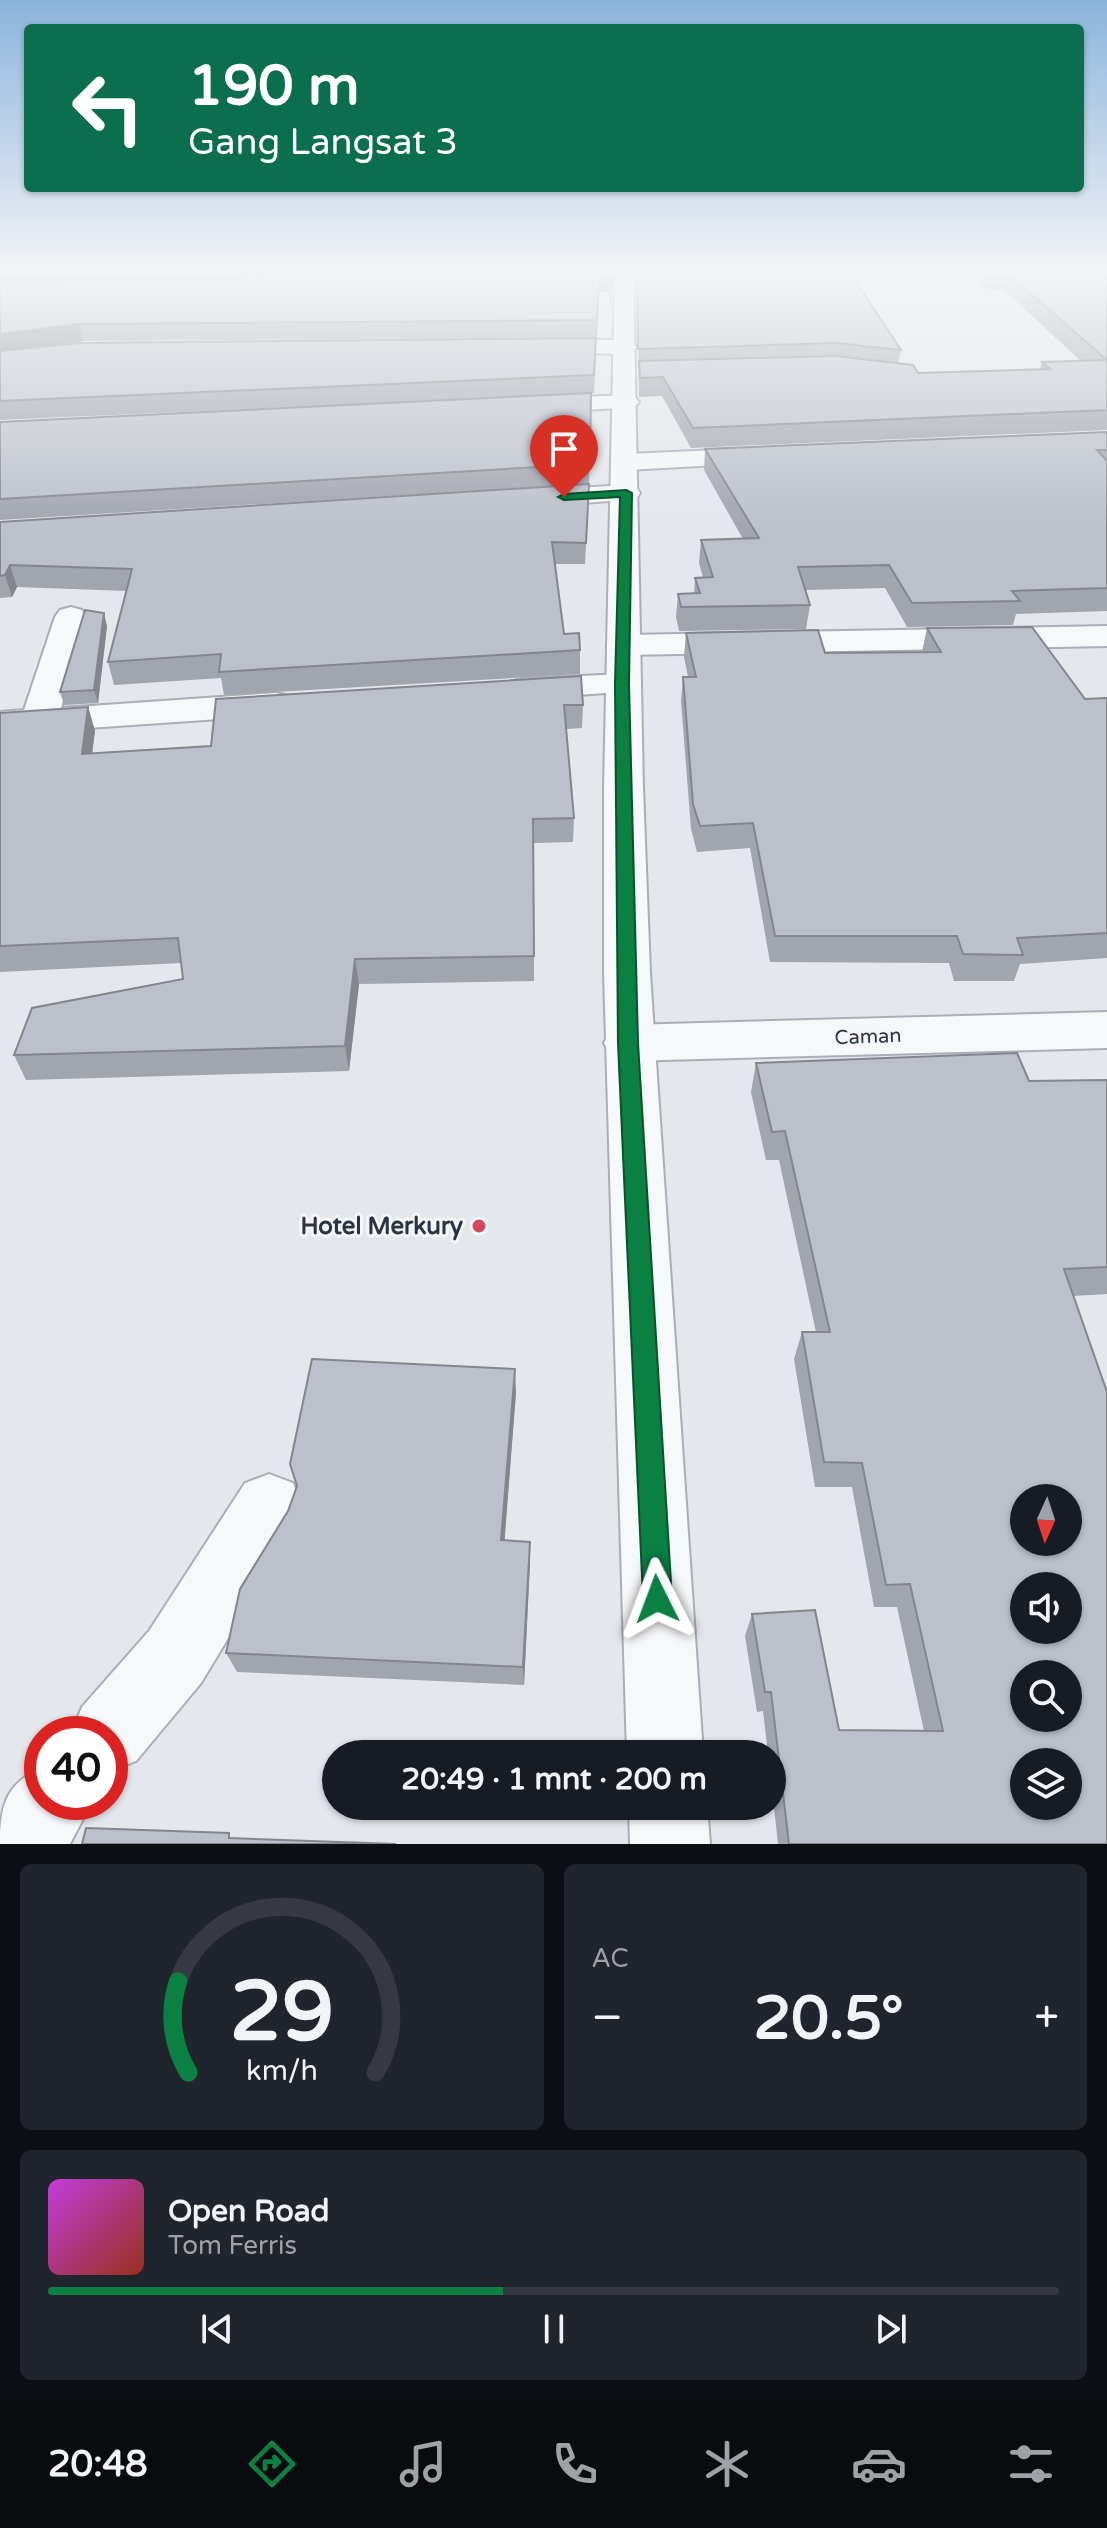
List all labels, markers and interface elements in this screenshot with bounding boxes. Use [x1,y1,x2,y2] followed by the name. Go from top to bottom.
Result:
[188,53,359,120] text: 190 m
[56,56,160,160] icon: left
[188,121,458,164] text: Gang Langsat 3
[530,415,598,497] pin
[542,427,586,471] icon: arrive
[834,1024,902,1050] street label: Caman
[301,1212,463,1241] place label: Hotel Merkury
[470,1217,488,1235] marker: Hotel Merkury
[1010,1484,1082,1556] north arrow
[1010,1484,1082,1820] map controls
[615,1557,699,1641] position arrow
[1010,1572,1082,1644] button: sound
[1010,1660,1082,1732] button: search
[24,1716,128,1820] speed limit sign: 40
[1010,1748,1082,1820] button: layers
[401,1761,707,1798] text: 20:49 · 1 mnt · 200 m
[592,1943,629,1974] text: AC
[230,1963,334,2063] text: 29
[753,1983,904,2055] text: 20.5°
[592,1992,623,2045] text: −
[1034,1992,1059,2045] text: +
[246,2054,318,2088] text: km/h
[168,2193,329,2230] text: Open Road
[168,2230,297,2261] text: Tom Ferris
[195,2307,239,2351] icon: previous
[532,2307,576,2351] icon: pause
[869,2307,913,2351] icon: next
[244,2436,300,2492] icon: directions
[395,2436,451,2492] icon: music
[547,2436,603,2492] icon: phone
[699,2436,755,2492] icon: climate
[851,2436,907,2492] icon: car
[1003,2436,1059,2492] icon: filters
[48,2443,148,2486] text: 20:48

